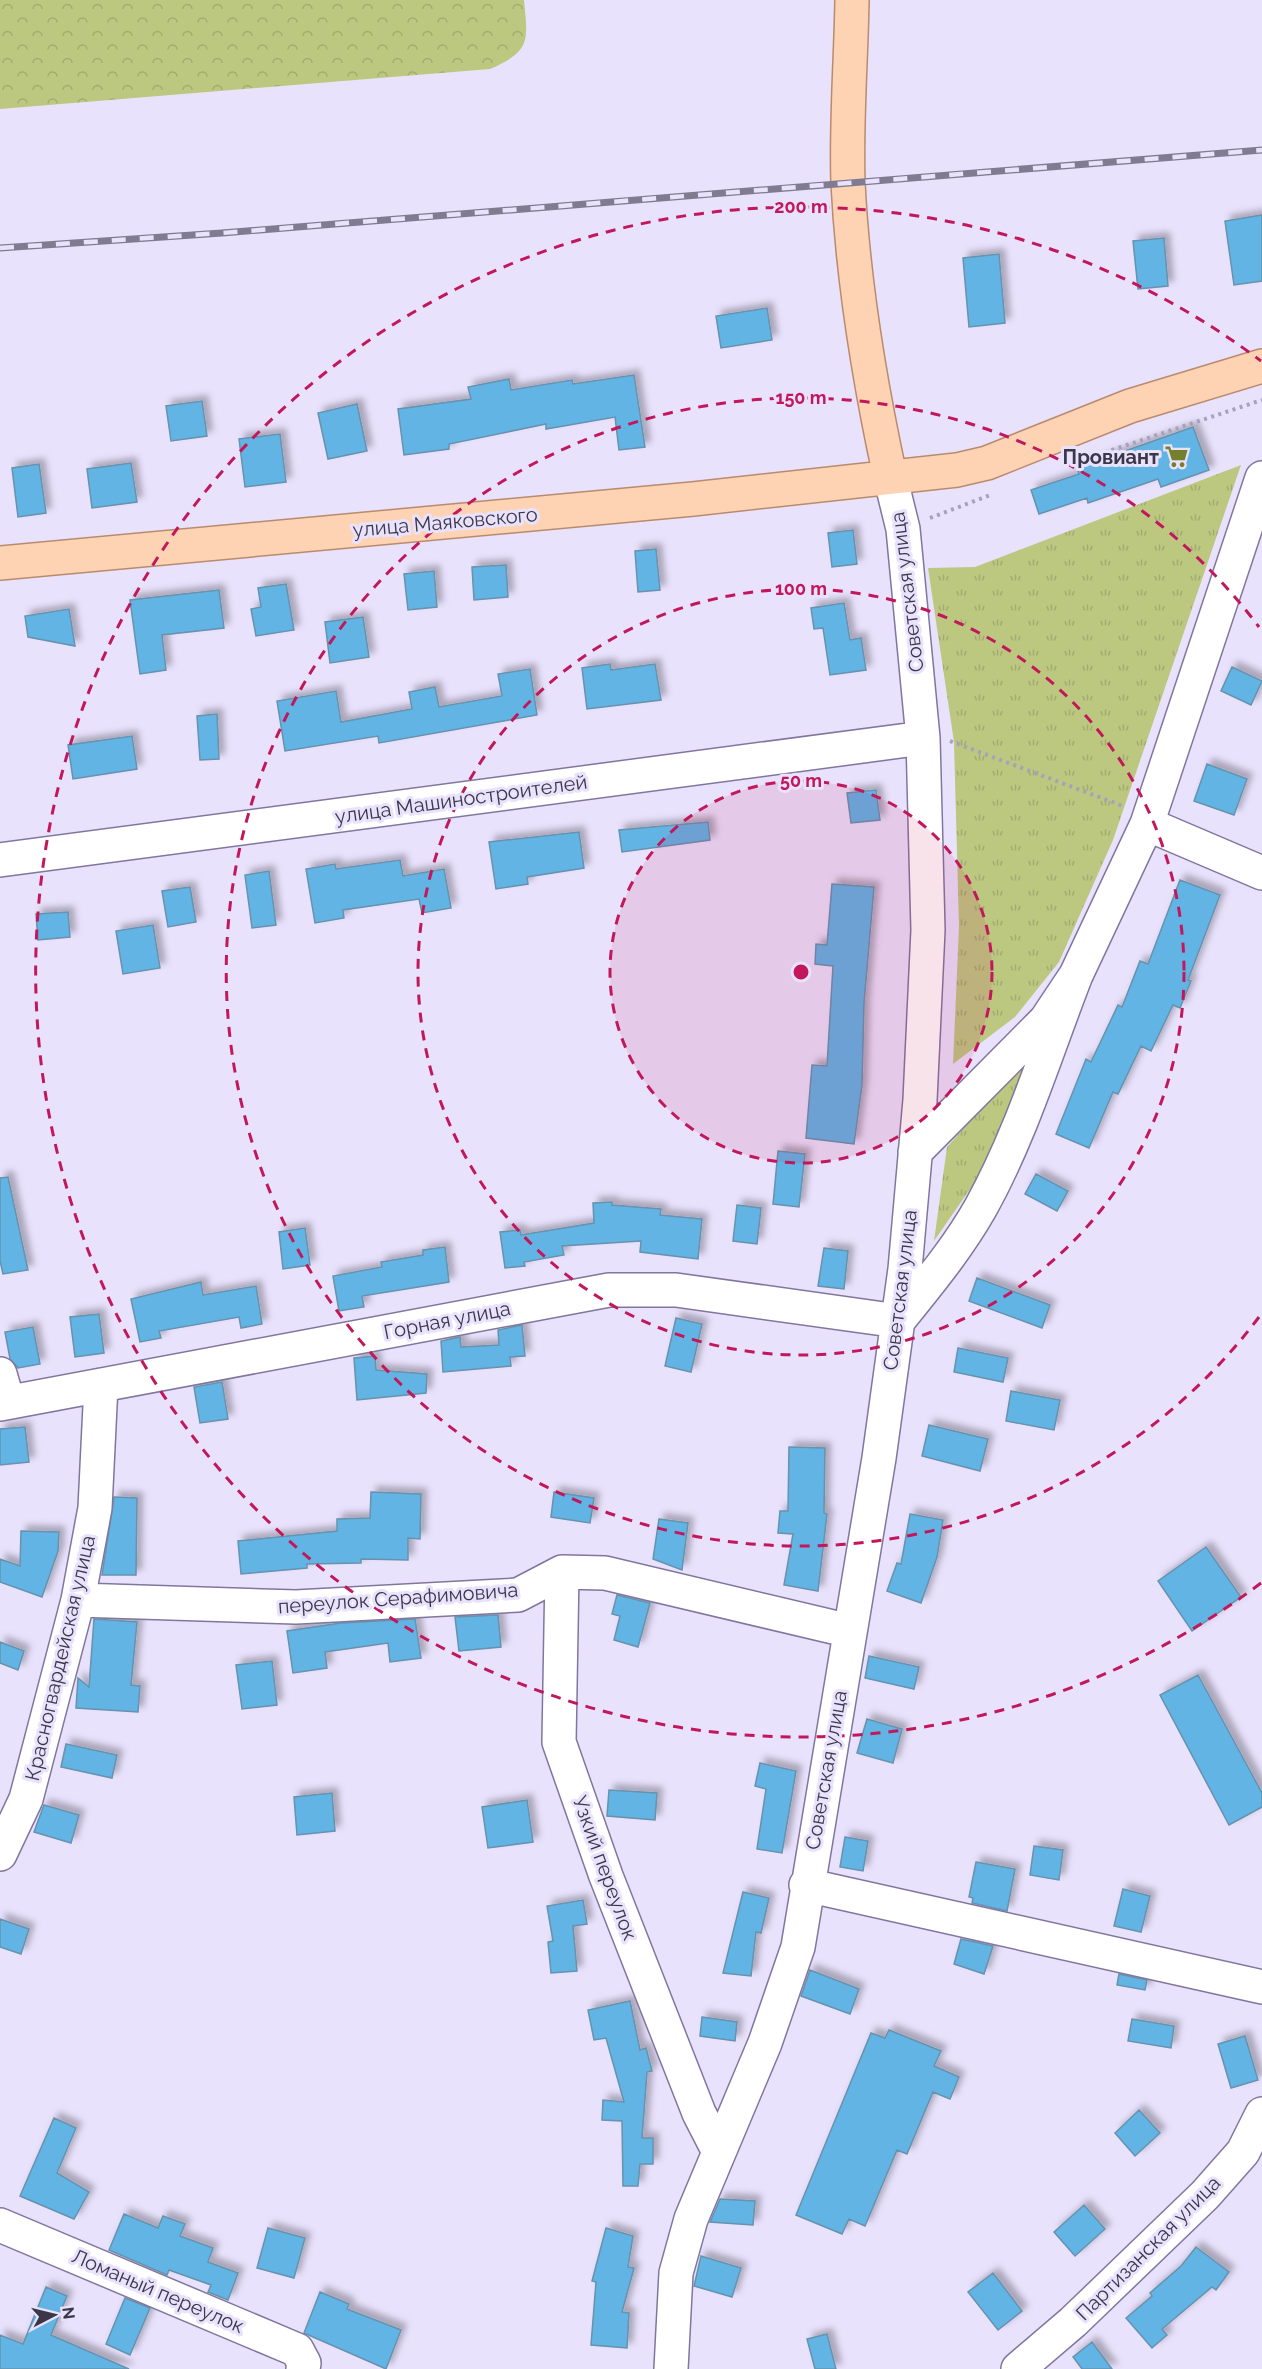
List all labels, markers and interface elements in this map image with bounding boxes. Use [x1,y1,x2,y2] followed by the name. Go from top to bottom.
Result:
[774,196,828,217] text: 200 m
[776,387,827,408] text: 150 m
[1164,444,1190,470] supermarket icon: Провиант
[1063,445,1159,469] place label: Провиант
[352,502,539,542] street label: улица Маяковского
[885,510,929,674] street label: Советская улица
[775,578,827,599] text: 100 m
[333,769,589,829] street label: улица Машиностроителей
[780,770,822,791] text: 50 m
[791,962,811,982] centre of rings
[878,1208,922,1372] street label: Советская улица
[382,1296,512,1344] street label: Горная улица
[20,1533,100,1783] street label: Красногвардейская улица
[277,1578,519,1618] street label: переулок Серафимовича
[800,1688,852,1852] street label: Советская улица
[568,1792,642,1944] street label: Узкий переулок
[1071,2171,1225,2325] street label: Партизанская улица
[68,2244,248,2338] street label: Ломаный переулок
[24,2285,84,2345] north arrow
[58,2306,79,2320] text: N

